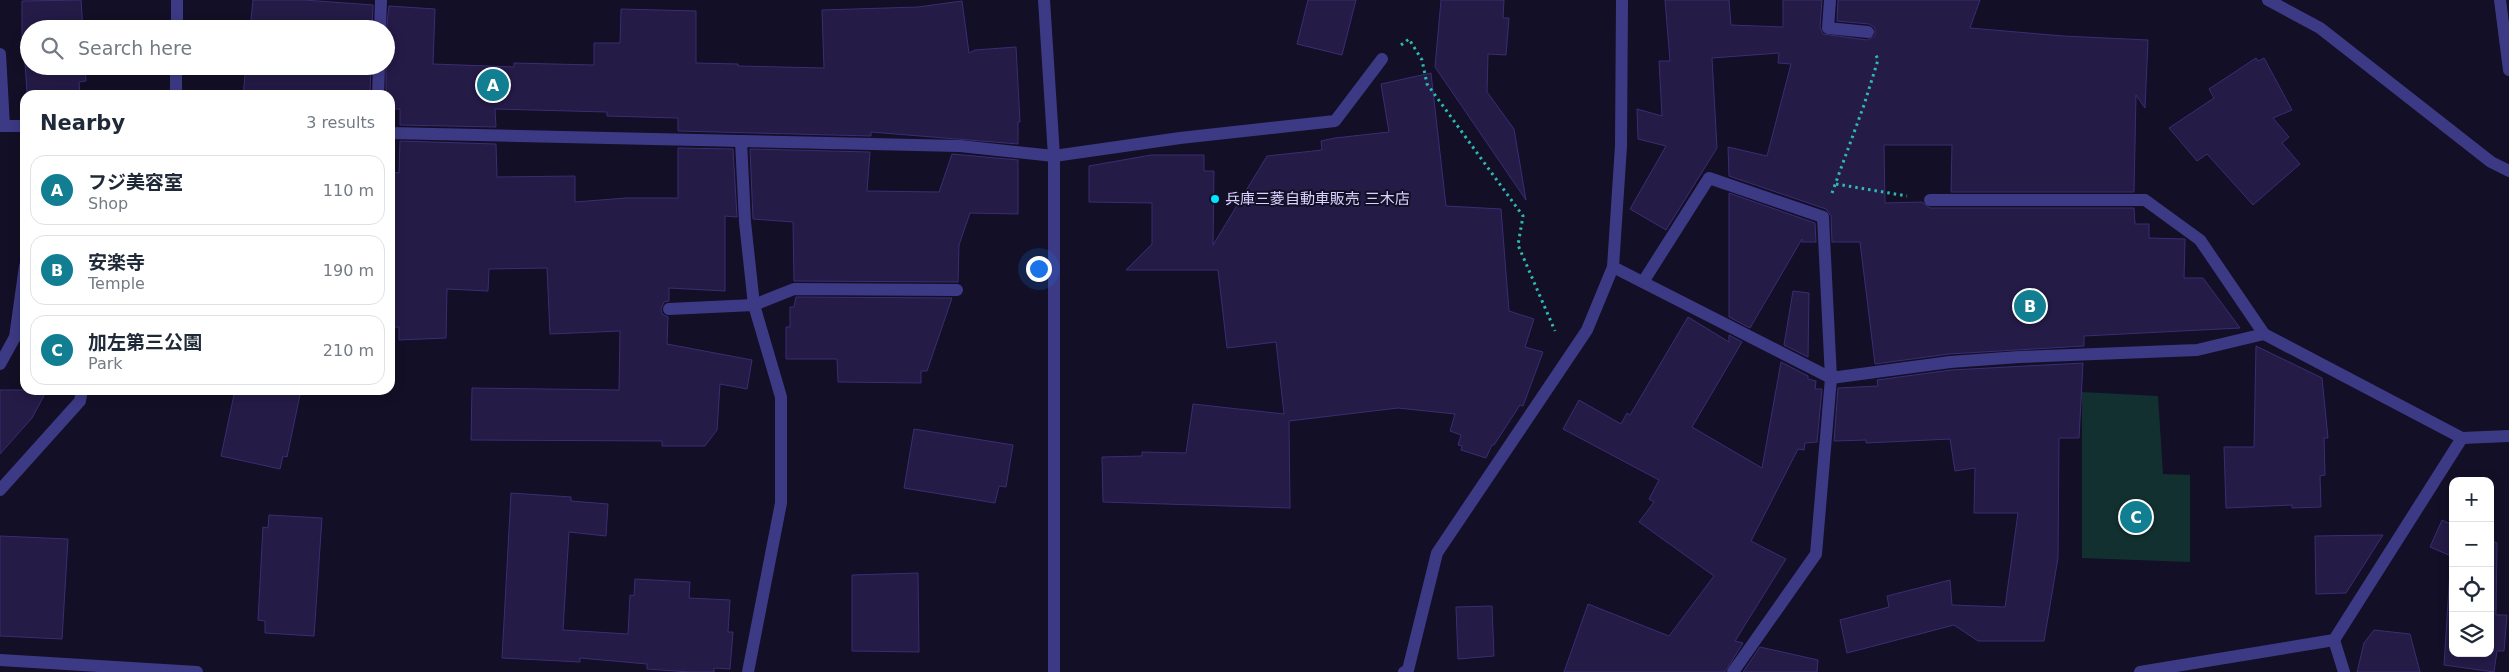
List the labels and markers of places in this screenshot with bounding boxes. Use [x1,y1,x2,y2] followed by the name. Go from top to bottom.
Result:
[477,66,509,104] pin: A
[1225,190,1410,208] place label: 兵庫三菱自動車販売 三木店
[1209,193,1221,205] marker: 兵庫三菱自動車販売 三木店
[2014,287,2046,325] pin: B
[2120,498,2152,536] pin: C

